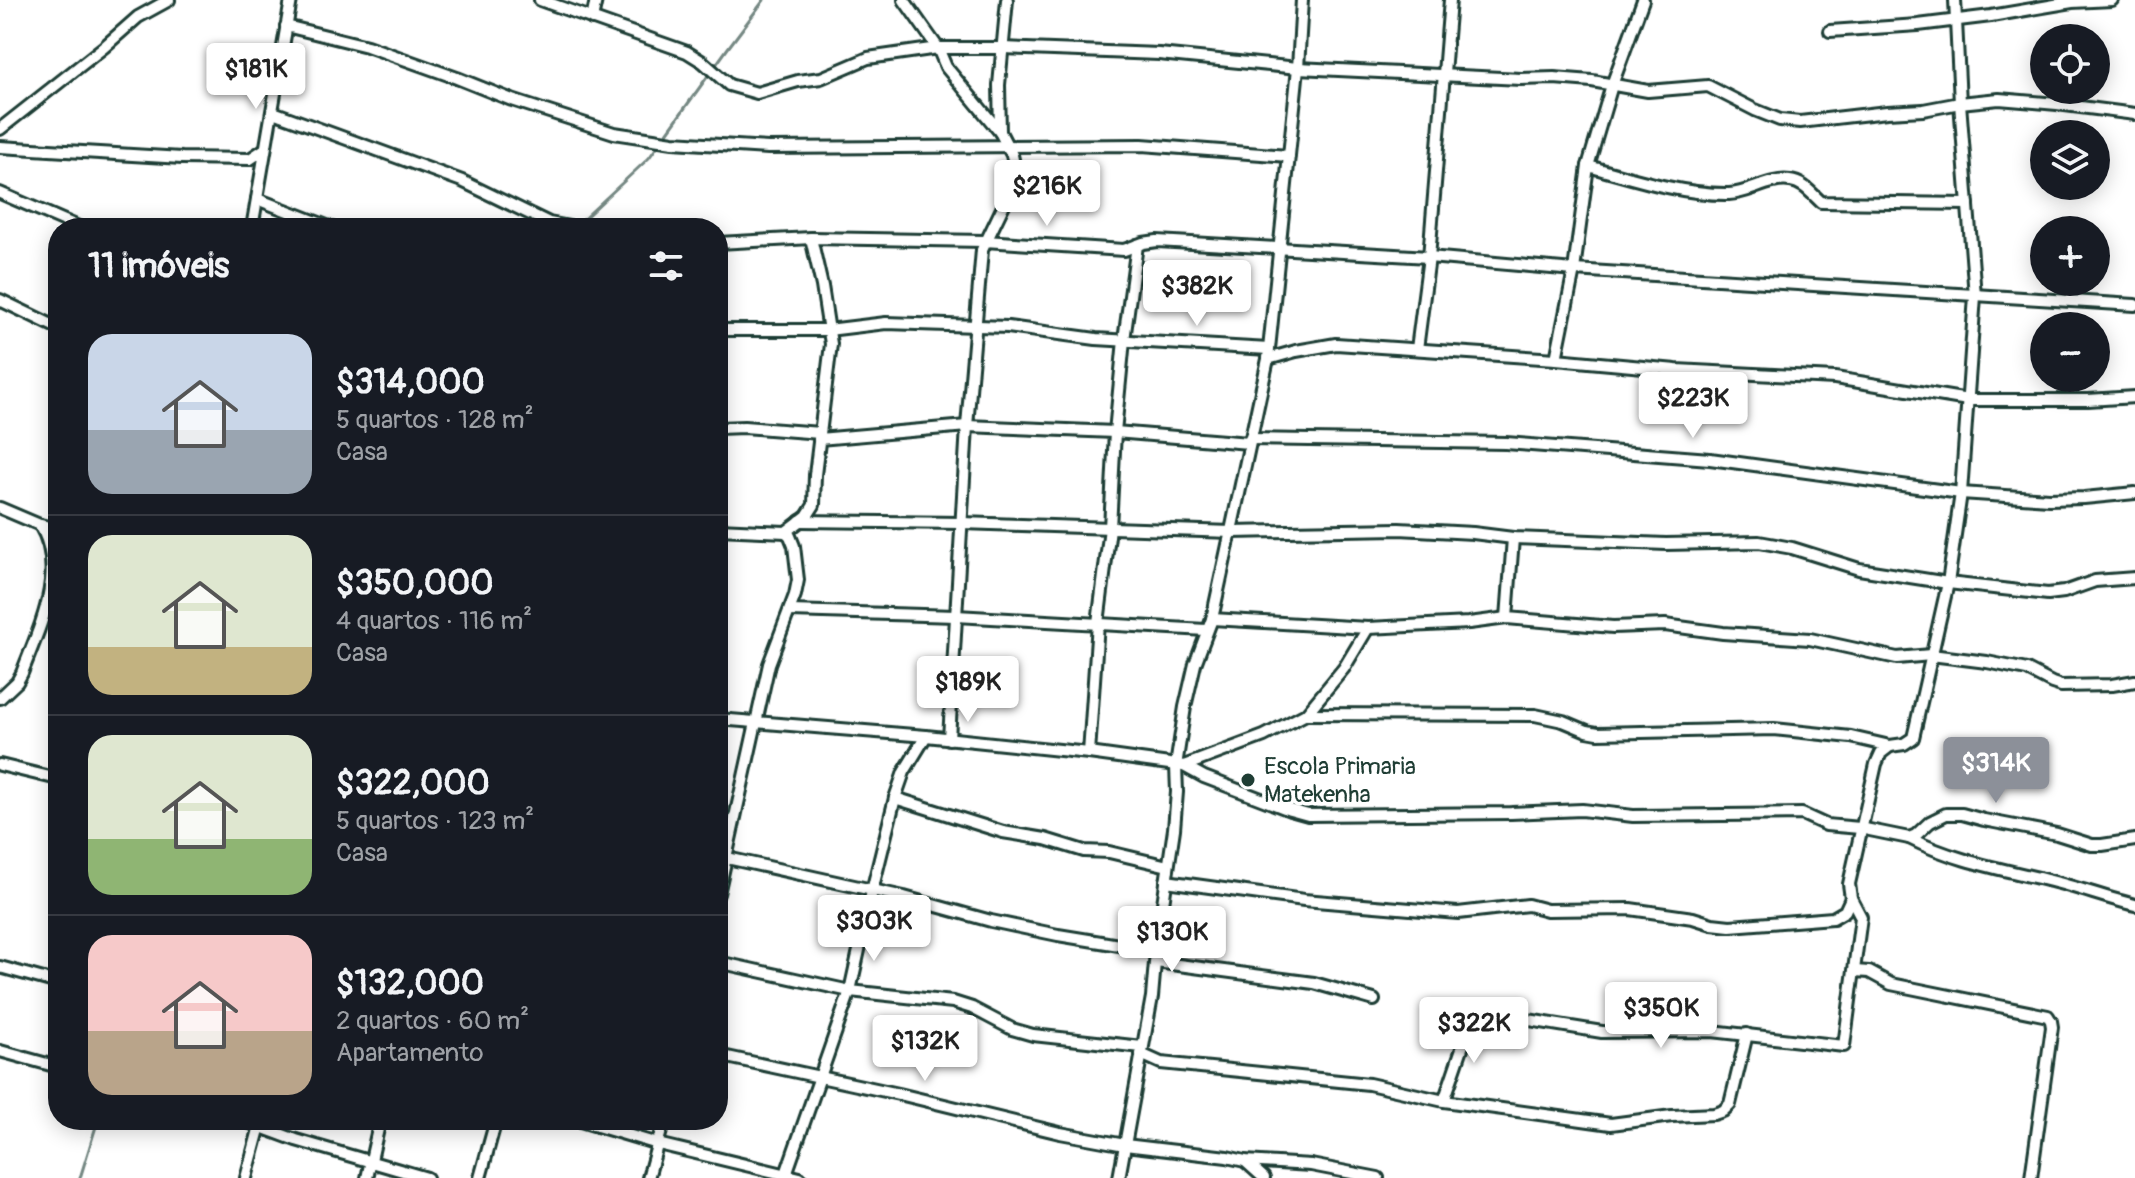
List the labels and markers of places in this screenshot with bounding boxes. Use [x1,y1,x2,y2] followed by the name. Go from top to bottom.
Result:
[200,43,312,111] pin: $181K
[991,160,1103,228] pin: $216K
[1141,260,1253,328] pin: $382K
[1637,372,1749,440] pin: $223K
[912,656,1024,724] pin: $189K
[1940,737,2052,805] pin: $314K
[1264,752,1416,809] place label: Escola Primaria Matekenha
[1239,771,1257,789] marker: Escola Primaria Matekenha
[818,895,930,963] pin: $303K
[1116,906,1228,974] pin: $130K
[1605,982,1717,1050] pin: $350K
[1418,997,1530,1065] pin: $322K
[869,1015,981,1083] pin: $132K

